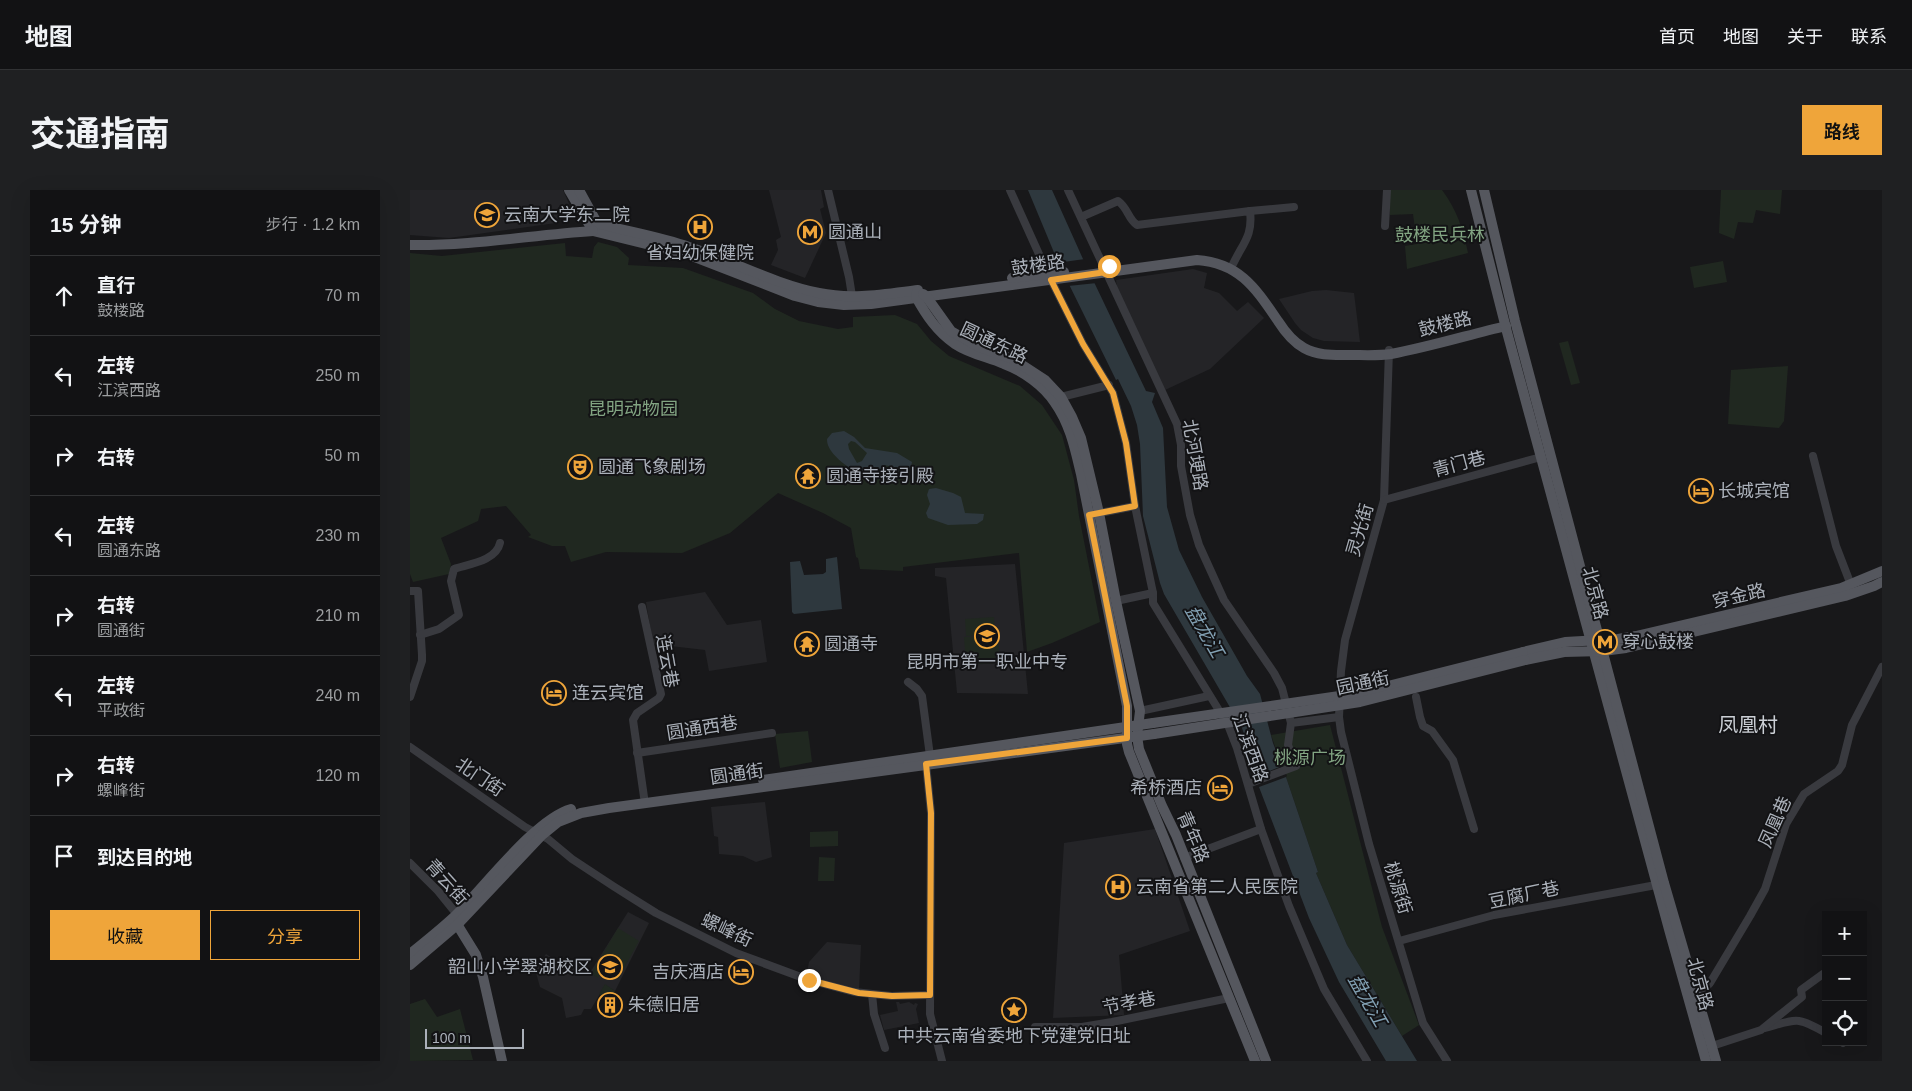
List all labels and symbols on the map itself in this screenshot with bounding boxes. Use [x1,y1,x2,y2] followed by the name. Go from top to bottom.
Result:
[474,202,500,228] school or university icon: 云南大学东二院
[504,205,630,225] place label: 云南大学东二院
[687,214,713,240] hospital icon: 省妇幼保健院
[797,219,823,245] metro station icon: 圆通山
[828,222,882,242] place label: 圆通山
[1395,225,1485,245] park label: 鼓楼民兵林
[646,243,754,263] place label: 省妇幼保健院
[1010,251,1066,279] street label: 鼓楼路
[1098,255,1121,278] route start
[1416,308,1474,340] street label: 鼓楼路
[957,319,1031,367] street label: 圆通东路
[588,399,678,419] park label: 昆明动物园
[1179,418,1211,492] street label: 北河埂路
[1430,447,1488,481] street label: 青门巷
[567,454,593,480] theatre icon: 圆通飞象剧场
[598,457,706,477] place label: 圆通飞象剧场
[795,463,821,489] temple icon: 圆通寺接引殿
[826,466,934,486] place label: 圆通寺接引殿
[1688,478,1714,504] hotel icon: 长城宾馆
[1718,481,1790,501] place label: 长城宾馆
[1343,501,1377,559] street label: 灵光街
[1578,564,1612,622] street label: 北京路
[1710,580,1768,612] street label: 穿金路
[1181,601,1229,663] water label: 盘龙江
[974,623,1000,649] school or university icon: 昆明市第一职业中专
[1592,629,1618,655] metro station icon: 穿心鼓楼
[794,631,820,657] temple icon: 圆通寺
[1622,632,1694,652] place label: 穿心鼓楼
[652,633,682,689] street label: 连云巷
[824,634,878,654] place label: 圆通寺
[906,652,1068,672] place label: 昆明市第一职业中专
[1335,668,1391,698] street label: 园通街
[541,680,567,706] hotel icon: 连云宾馆
[572,683,644,703] place label: 连云宾馆
[1228,711,1272,785] street label: 江滨西路
[665,712,739,744] street label: 圆通西巷
[1718,714,1778,736] district label: 凤凰村
[1274,748,1346,768] park label: 桃源广场
[452,754,508,800] street label: 北门街
[709,760,765,788] street label: 圆通街
[1207,775,1233,801] hotel icon: 希桥酒店
[1130,778,1202,798] place label: 希桥酒店
[1755,793,1795,851] street label: 凤凰巷
[1173,808,1213,866] street label: 青年路
[422,855,472,909] street label: 青云街
[1381,859,1415,917] street label: 桃源街
[1105,874,1131,900] hospital icon: 云南省第二人民医院
[1136,877,1298,897] place label: 云南省第二人民医院
[1487,878,1561,912] street label: 豆腐厂巷
[698,910,756,950] street label: 螺峰街
[597,954,623,980] school or university icon: 韶山小学翠湖校区
[1683,955,1717,1013] street label: 北京路
[448,957,592,977] place label: 韶山小学翠湖校区
[728,959,754,985] hotel icon: 吉庆酒店
[652,962,724,982] place label: 吉庆酒店
[798,969,821,992] route end
[1344,970,1392,1032] water label: 盘龙江
[1101,988,1157,1018] street label: 节孝巷
[597,992,623,1018] building icon: 朱德旧居
[628,995,700,1015] place label: 朱德旧居
[1001,997,1027,1023] place icon: 中共云南省委地下党建党旧址
[425,1026,524,1049] scale bar
[897,1026,1131,1046] place label: 中共云南省委地下党建党旧址

